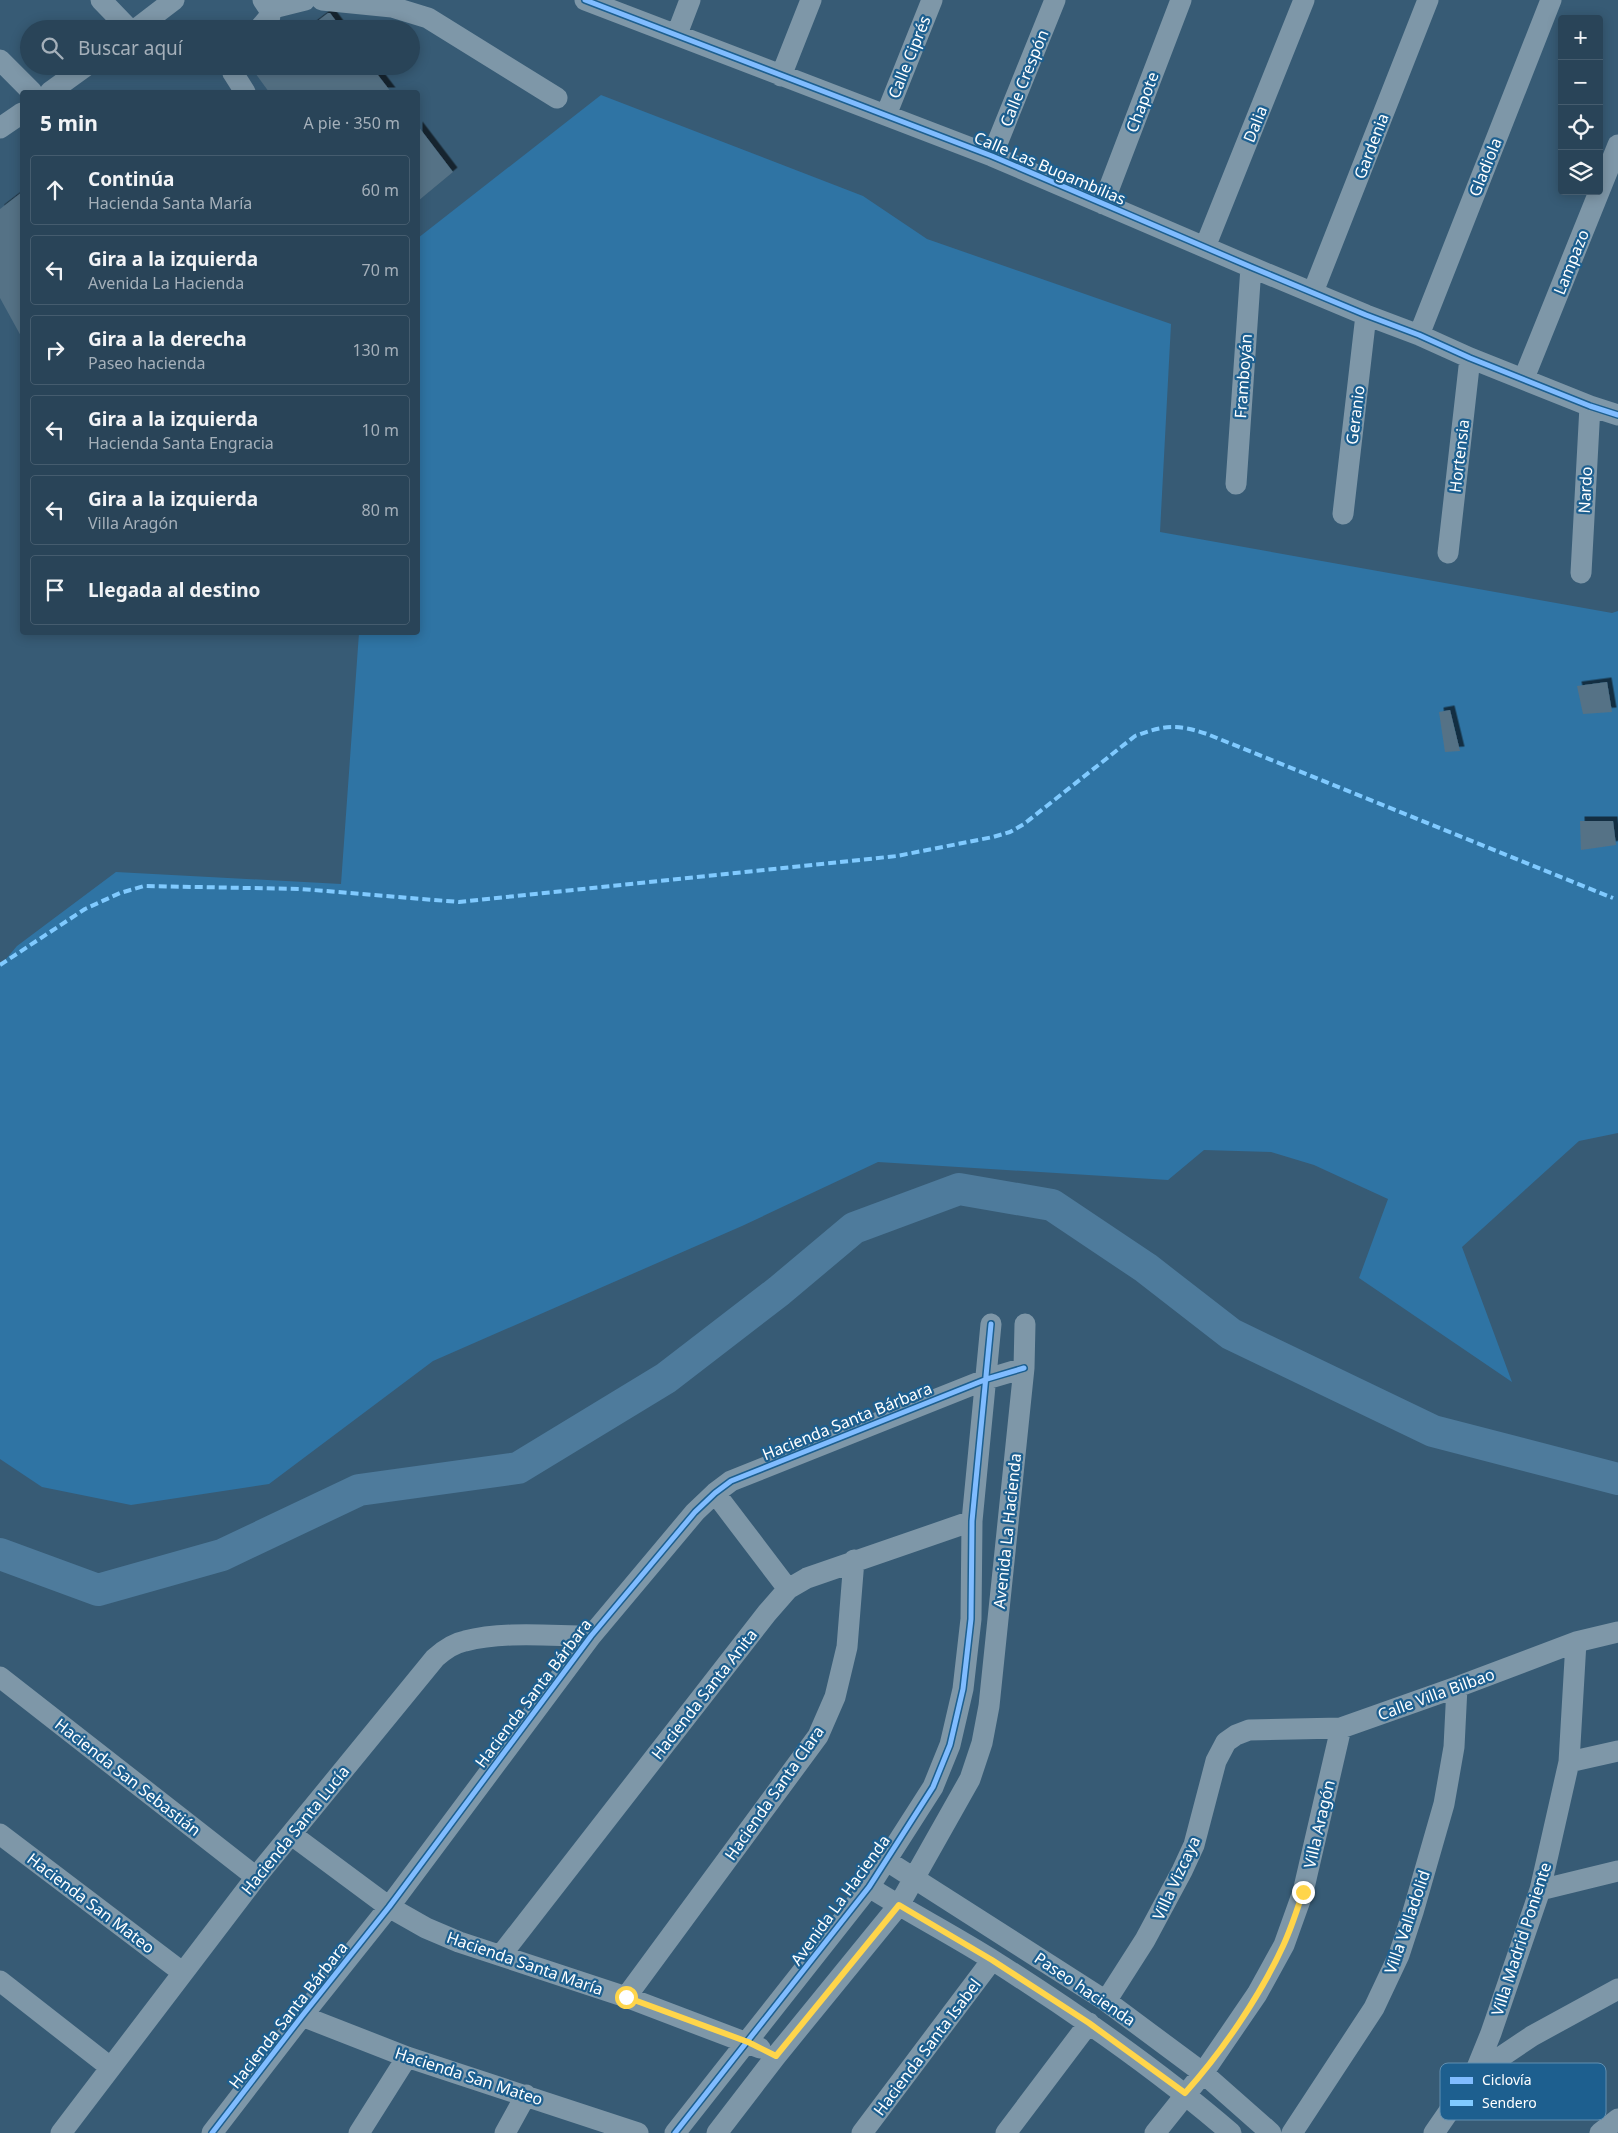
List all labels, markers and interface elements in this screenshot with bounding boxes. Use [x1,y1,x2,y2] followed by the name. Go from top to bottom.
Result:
[882,12,936,102] street label: Calle Ciprés
[1558,15,1603,195] map controls
[1558,15,1603,60] button: +
[20,20,420,75] search box
[995,26,1053,130] street label: Calle Crespón
[38,34,66,62] icon: search
[78,35,183,61] text: Buscar aquí
[1558,60,1603,105] button: −
[1120,69,1164,135] street label: Chapote
[1238,102,1272,146] street label: Dalia
[1558,105,1603,150] button: locate
[40,109,98,137] text: 5 min
[1348,110,1394,182] street label: Gardenia
[303,112,400,134] text: A pie · 350 m
[971,126,1129,210] street label: Calle Las Bugambilias
[1463,134,1507,200] street label: Gladiola
[1558,150,1603,195] button: layers
[88,166,174,192] text: Continúa
[41,176,69,204] icon: ahead
[362,179,399,201] text: 60 m
[88,192,252,214] text: Hacienda Santa María
[1548,226,1594,298] street label: Lampazo
[88,246,258,272] text: Gira a la izquierda
[41,256,69,284] icon: left
[362,259,399,281] text: 70 m
[88,272,244,294] text: Avenida La Hacienda
[88,326,247,352] text: Gira a la derecha
[1229,333,1257,419] street label: Framboyán
[41,336,69,364] icon: right
[352,339,399,361] text: 130 m
[88,352,206,374] text: Paseo hacienda
[1340,384,1370,446] street label: Geranio
[88,406,258,432] text: Gira a la izquierda
[41,416,69,444] icon: left
[1444,418,1474,494] street label: Hortensia
[362,419,399,441] text: 10 m
[88,432,274,454] text: Hacienda Santa Engracia
[1573,466,1597,514] street label: Nardo
[88,486,258,512] text: Gira a la izquierda
[41,496,69,524] icon: left
[362,499,399,521] text: 80 m
[88,512,178,534] text: Villa Aragón
[41,576,69,604] icon: arrive
[88,577,260,603] text: Llegada al destino
[759,1377,935,1465] street label: Hacienda Santa Bárbara
[988,1452,1026,1610] street label: Avenida La Hacienda
[470,1614,596,1772] street label: Hacienda Santa Bárbara
[646,1624,762,1764] street label: Hacienda Santa Anita
[1375,1663,1497,1725] street label: Calle Villa Bilbao
[51,1713,205,1841] street label: Hacienda San Sebastián
[719,1721,829,1865] street label: Hacienda Santa Clara
[236,1761,354,1899] street label: Hacienda Santa Lucía
[1298,1778,1340,1870] street label: Villa Aragón
[785,1830,895,1970] street label: Avenida La Hacienda
[1147,1832,1205,1924] street label: Villa Vizcaya
[23,1848,159,1958] street label: Hacienda San Mateo
[1486,1859,1556,2019] street label: Villa Madrid Poniente
[1379,1867,1435,1977] street label: Villa Valladolid
[1292,1881,1315,1904] route end
[444,1926,606,2000] street label: Hacienda Santa María
[224,1937,352,2093] street label: Hacienda Santa Bárbara
[1030,1947,1140,2031] street label: Paseo hacienda
[868,1974,986,2120] street label: Hacienda Santa Isabel
[615,1986,638,2009] route start
[392,2042,546,2110] street label: Hacienda San Mateo
[1440,2063,1606,2120] legend
[1482,2070,1532,2089] text: Ciclovía
[1482,2093,1537,2112] text: Sendero

